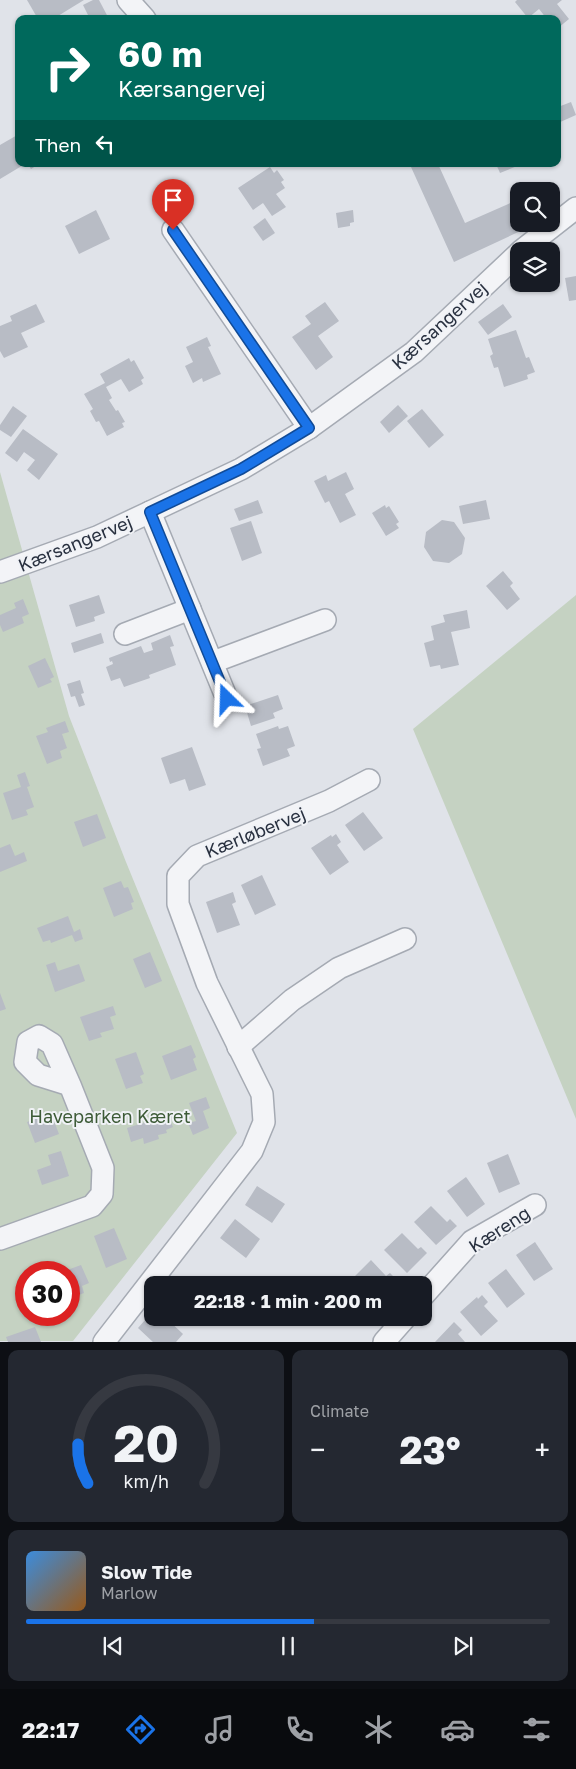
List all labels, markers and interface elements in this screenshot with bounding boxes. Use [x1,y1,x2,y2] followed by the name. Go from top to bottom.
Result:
[118,33,202,75] text: 60 m
[35,35,100,100] icon: right
[118,75,266,102] text: Kærsangervej
[91,130,119,158] icon: left
[35,133,81,156] text: Then
[152,179,194,230] pin
[510,182,560,292] map controls
[510,182,560,232] button: search
[159,186,187,214] icon: arrive
[510,242,560,292] button: layers
[387,276,491,374] street label: Kærsangervej
[15,510,135,576] street label: Kærsangervej
[200,672,252,724] position arrow
[201,802,309,862] street label: Kærløbervej
[29,1105,191,1127] park label: Haveparken Kæret
[464,1201,534,1257] street label: Kæreng
[15,1261,80,1326] speed limit sign: 30
[194,1289,382,1312] text: 22:18 · 1 min · 200 m
[310,1401,369,1421] text: Climate
[113,1411,179,1473] text: 20
[399,1427,461,1472] text: 23°
[310,1433,325,1466] text: −
[535,1433,550,1466] text: +
[123,1470,169,1492] text: km/h
[101,1560,192,1583] text: Slow Tide
[101,1583,157,1603] text: Marlow
[99,1632,127,1660] icon: previous
[274,1632,302,1660] icon: pause
[449,1632,477,1660] icon: next
[123,1712,158,1747] icon: directions
[202,1712,237,1747] icon: music
[282,1712,317,1747] icon: phone
[361,1712,396,1747] icon: climate
[440,1712,475,1747] icon: car
[519,1712,554,1747] icon: filters
[22,1716,79,1743] text: 22:17

